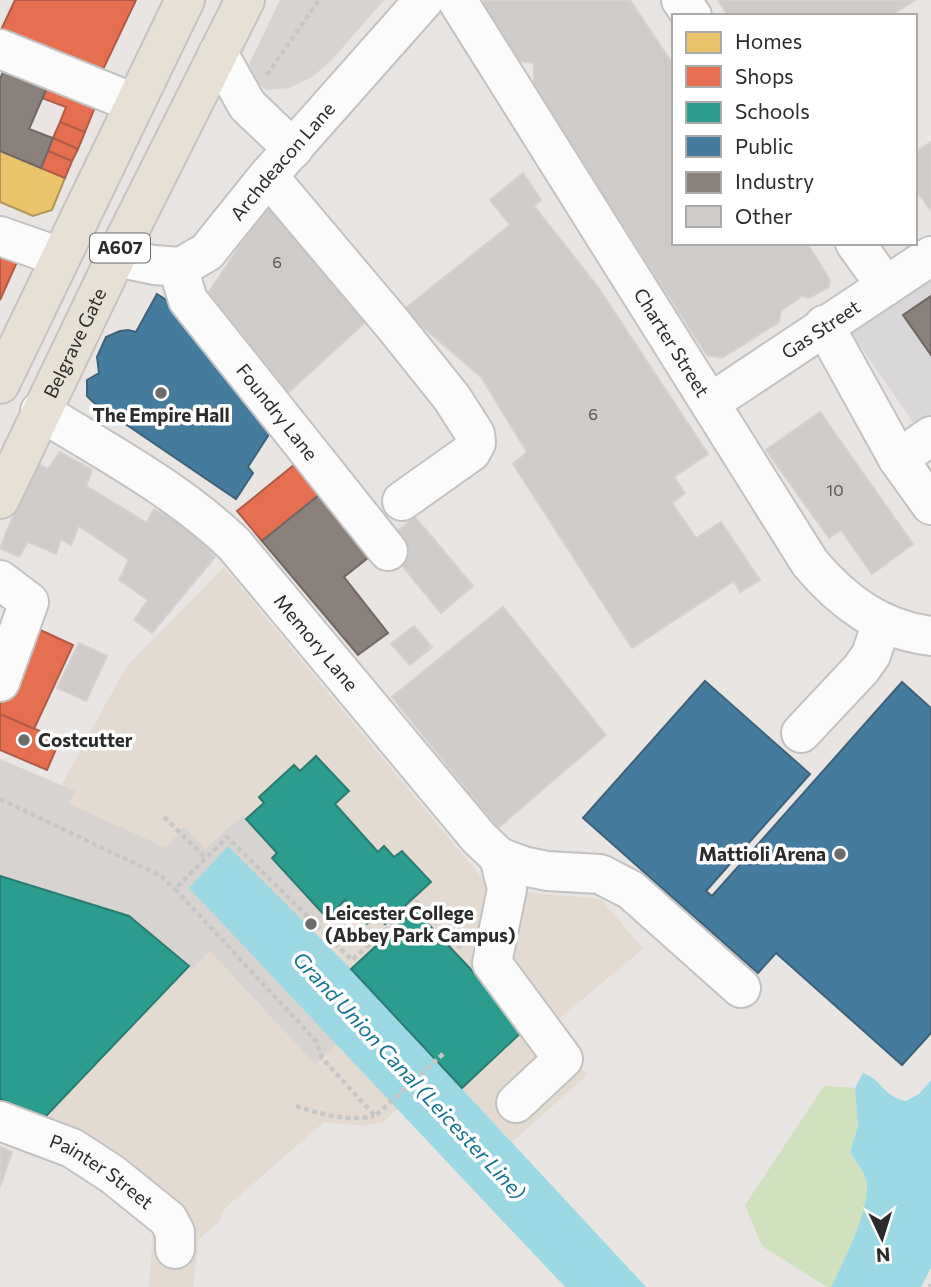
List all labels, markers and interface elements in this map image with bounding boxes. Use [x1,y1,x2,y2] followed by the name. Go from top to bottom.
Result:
[672,14,917,245] legend
[735,28,802,53] text: Homes
[735,63,794,88] text: Shops
[225,97,339,225] street label: Archdeacon Lane
[735,98,810,123] text: Schools
[735,133,793,158] text: Public
[735,168,814,193] text: Industry
[735,203,792,228] text: Other
[90,234,150,262] road number: A607
[272,252,282,271] house number: 6
[629,283,715,401] street label: Charter Street
[38,284,110,402] street label: Belgrave Gate
[777,294,864,363] street label: Gas Street
[232,359,323,465] street label: Foundry Lane
[153,385,169,401] marker: The Empire Hall
[92,403,230,426] place label: The Empire Hall
[588,404,598,423] house number: 6
[826,480,844,499] house number: 10
[270,589,363,695] street label: Memory Lane
[38,728,133,751] place label: Costcutter
[16,732,32,748] marker: Costcutter
[699,842,826,865] place label: Mattioli Arena
[832,846,848,862] marker: Mattioli Arena
[325,901,516,946] place label: Leicester College (Abbey Park Campus)
[303,916,319,932] marker: Leicester College (Abbey Park Campus)
[289,946,532,1204] water label: Grand Union Canal (Leicester Line)
[47,1129,158,1214] street label: Painter Street
[847,1203,917,1273] north arrow
[875,1243,891,1267] text: N

